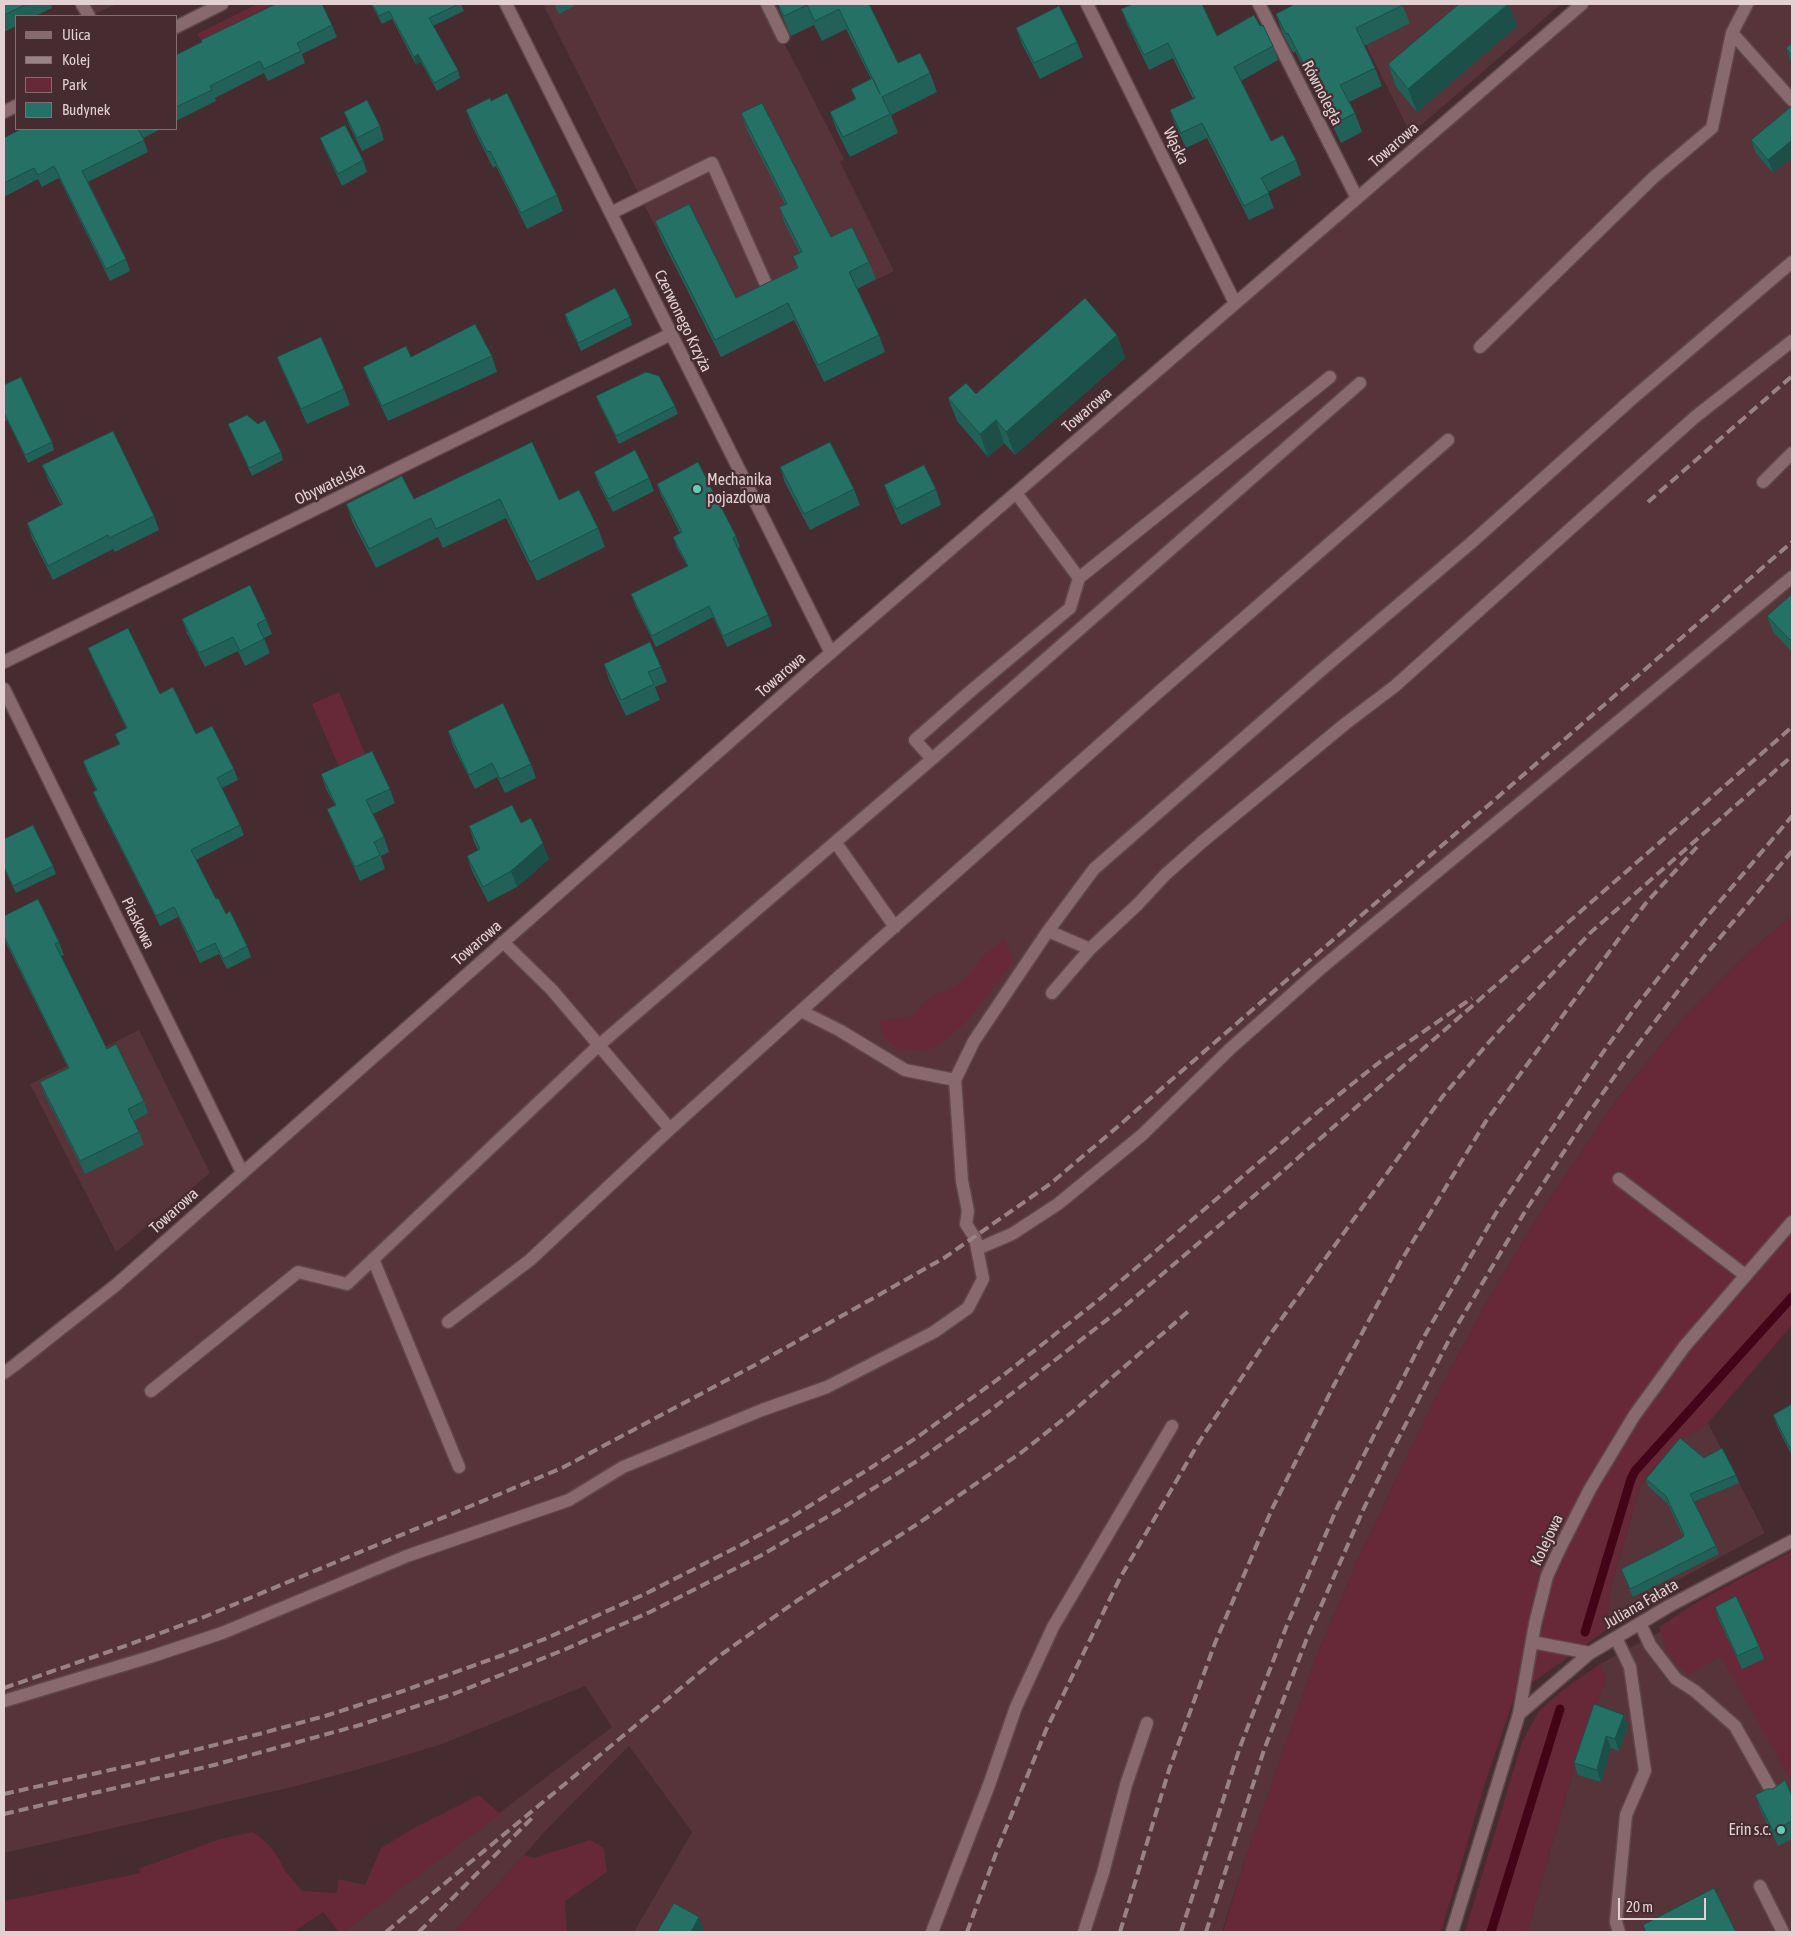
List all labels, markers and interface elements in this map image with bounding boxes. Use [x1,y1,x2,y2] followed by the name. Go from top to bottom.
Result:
[15,15,178,130] legend
[62,26,91,43] text: Ulica
[62,51,90,68] text: Kolej
[1298,57,1346,129] street label: Równoległa
[62,76,87,93] text: Park
[62,101,110,118] text: Budynek
[1365,118,1423,172] street label: Towarowa
[1159,124,1193,168] street label: Wąska
[650,267,716,375] street label: Czerwonego Krzyża
[1058,383,1116,437] street label: Towarowa
[292,459,368,509] street label: Obywatelska
[707,470,772,508] place label: Mechanika pojazdowa
[691,483,703,495] marker: Mechanika pojazdowa
[752,648,810,702] street label: Towarowa
[117,894,159,952] street label: Piaskowa
[448,916,506,970] street label: Towarowa
[146,1184,202,1238] street label: Towarowa
[1527,1511,1567,1569] street label: Kolejowa
[1600,1575,1682,1633] street label: Juliana Fałata
[1729,1820,1771,1840] place label: Erin s.c.
[1775,1824,1787,1836] marker: Erin s.c.
[1621,1888,1708,1920] scale bar
[1626,1898,1653,1915] text: 20 m

